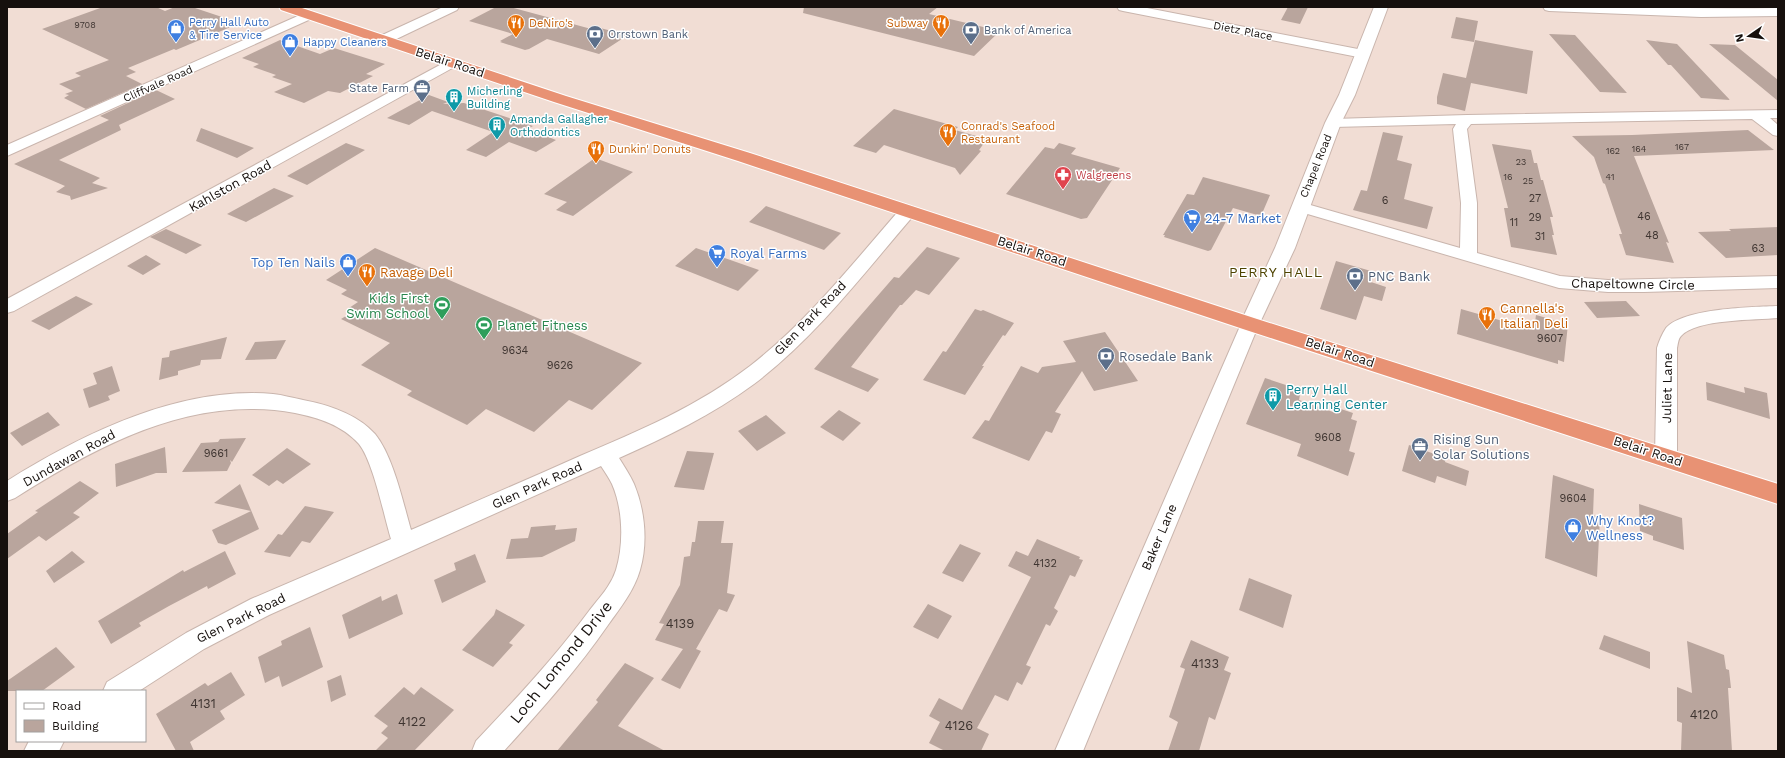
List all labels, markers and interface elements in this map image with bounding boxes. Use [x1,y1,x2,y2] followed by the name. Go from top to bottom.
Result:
[506,13,526,38] restaurant icon: DeNiro's
[931,13,951,38] restaurant icon: Subway
[189,16,269,42] place label: Perry Hall Auto & Tire Service
[1729,16,1769,56] north arrow
[529,17,573,30] place label: DeNiro's
[887,17,928,30] place label: Subway
[166,18,186,43] shop icon: Perry Hall Auto & Tire Service
[1212,19,1274,43] street label: Dietz Place
[74,20,96,30] house number: 9708
[961,20,981,45] bank icon: Bank of America
[585,24,605,49] bank icon: Orrstown Bank
[984,24,1072,37] place label: Bank of America
[608,28,688,41] place label: Orrstown Bank
[280,32,300,57] shop icon: Happy Cleaners
[1732,33,1747,44] text: N
[303,36,387,49] place label: Happy Cleaners
[413,44,487,80] street label: Belair Road
[121,63,195,105] street label: Cliffvale Road
[412,78,432,103] office icon: State Farm
[349,82,409,95] place label: State Farm
[467,85,522,111] place label: Micherling Building
[444,87,464,112] building icon: Micherling Building
[510,113,609,139] place label: Amanda Gallagher Orthodontics
[487,115,507,140] building icon: Amanda Gallagher Orthodontics
[961,120,1055,146] place label: Conrad's Seafood Restaurant
[938,122,958,147] restaurant icon: Conrad's Seafood Restaurant
[1297,132,1335,200] street label: Chapel Road
[586,139,606,164] restaurant icon: Dunkin' Donuts
[1675,142,1689,152] house number: 167
[609,143,691,156] place label: Dunkin' Donuts
[1632,144,1647,154] house number: 164
[1606,146,1620,156] house number: 162
[186,157,274,215] street label: Kahlston Road
[1516,157,1526,167] house number: 23
[1053,165,1073,190] pharmacy icon: Walgreens
[1076,169,1131,182] place label: Walgreens
[1504,172,1512,182] house number: 16
[1606,172,1614,182] house number: 41
[1523,176,1533,186] house number: 25
[1529,192,1541,205] house number: 27
[1382,194,1389,207] house number: 6
[1182,208,1202,233] supermarket icon: 24-7 Market
[1637,210,1651,223] house number: 46
[1205,211,1281,226] place label: 24-7 Market
[1528,211,1542,224] house number: 29
[1510,216,1518,229] house number: 11
[1645,229,1659,242] house number: 48
[1535,230,1545,243] house number: 31
[995,233,1069,269] street label: Belair Road
[1751,242,1765,255] house number: 63
[707,243,727,268] supermarket icon: Royal Farms
[730,246,807,261] place label: Royal Farms
[338,252,358,277] shop icon: Top Ten Nails
[251,255,335,270] place label: Top Ten Nails
[357,262,377,287] restaurant icon: Ravage Deli
[1229,264,1323,280] district label: PERRY HALL
[380,265,453,280] place label: Ravage Deli
[1345,266,1365,291] bank icon: PNC Bank
[1368,269,1431,284] place label: PNC Bank
[1571,275,1695,293] street label: Chapeltowne Circle
[771,278,849,358] street label: Glen Park Road
[346,291,430,321] place label: Kids First Swim School
[432,295,452,320] sports icon: Kids First Swim School
[1500,301,1568,331] place label: Cannella's Italian Deli
[1477,305,1497,330] restaurant icon: Cannella's Italian Deli
[474,315,494,340] sports icon: Planet Fitness
[497,318,588,333] place label: Planet Fitness
[1537,332,1563,345] house number: 9607
[1303,334,1377,370] street label: Belair Road
[502,344,529,357] house number: 9634
[1096,346,1116,371] bank icon: Rosedale Bank
[1119,349,1213,364] place label: Rosedale Bank
[1659,353,1675,423] street label: Juliet Lane
[547,359,574,372] house number: 9626
[1286,382,1387,412] place label: Perry Hall Learning Center
[1263,386,1283,411] building icon: Perry Hall Learning Center
[20,426,118,490] street label: Dundawan Road
[1314,431,1342,444] house number: 9608
[1433,432,1530,462] place label: Rising Sun Solar Solutions
[1611,433,1685,469] street label: Belair Road
[1410,436,1430,461] office icon: Rising Sun Solar Solutions
[204,447,228,460] house number: 9661
[490,458,584,512] street label: Glen Park Road
[1559,492,1587,505] house number: 9604
[1138,502,1180,572] street label: Baker Lane
[1586,513,1654,543] place label: Why Knot? Wellness
[1563,517,1583,542] shop icon: Why Knot? Wellness
[1033,557,1057,570] house number: 4132
[194,590,288,646] street label: Glen Park Road
[506,597,616,727] street label: Loch Lomond Drive
[666,616,694,631] house number: 4139
[1191,656,1219,671] house number: 4133
[16,690,146,742] legend
[190,696,216,711] house number: 4131
[52,699,81,713] text: Road
[1690,707,1718,722] house number: 4120
[398,714,426,729] house number: 4122
[945,718,973,733] house number: 4126
[52,719,99,733] text: Building

